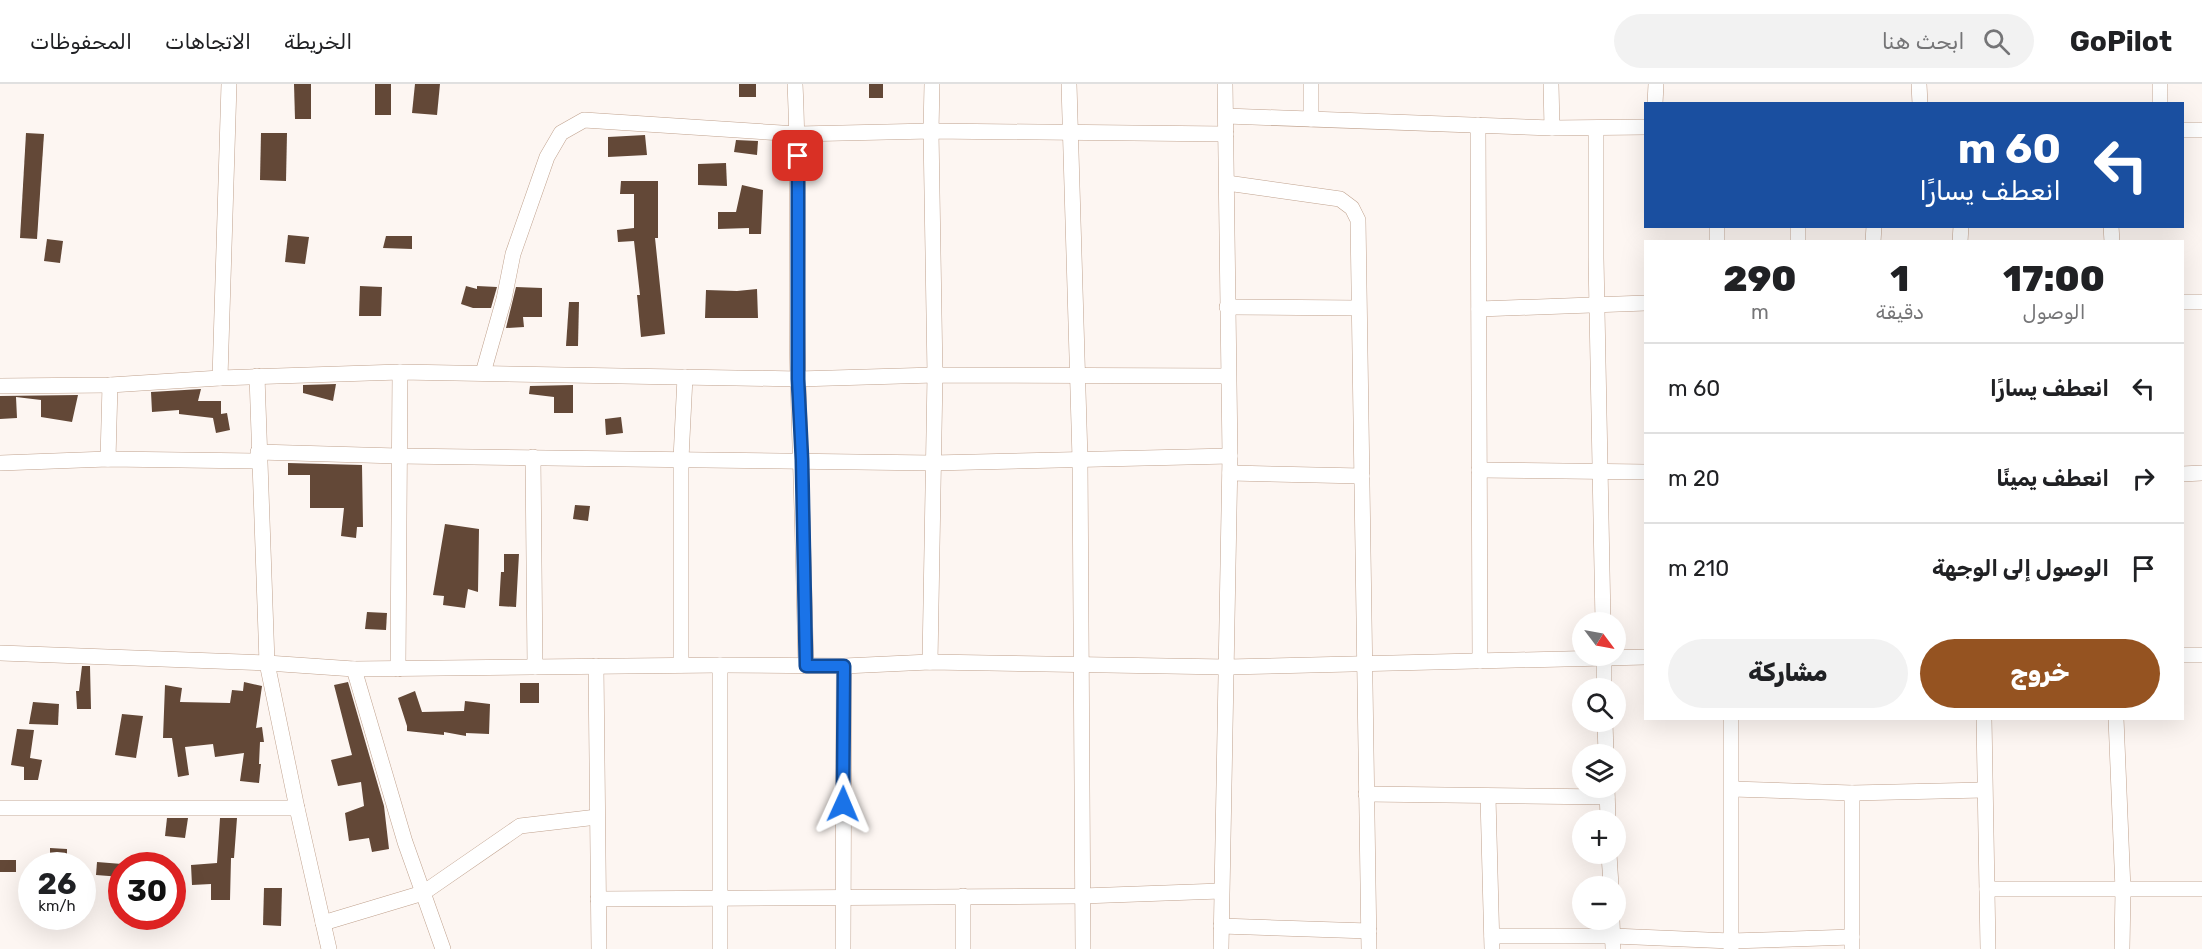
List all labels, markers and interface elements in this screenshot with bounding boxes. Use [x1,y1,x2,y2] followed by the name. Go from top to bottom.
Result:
[1614,14,2034,68] search box
[1980,25,2013,58] icon: search
[2070,25,2172,58] text: GoPilot
[1882,28,1965,55] text: ابحث هنا
[30,29,132,54] text: المحفوظات
[165,29,251,54] text: الاتجاهات
[284,29,352,54] text: الخريطة
[1958,124,2061,174] text: 60 m
[2082,126,2160,204] icon: left
[772,130,823,181] pin
[781,139,814,172] icon: arrive
[1919,175,2061,207] text: انعطف يسارًا
[1723,257,1797,300] text: 290
[1890,257,1909,300] text: 1
[2003,257,2105,300] text: 17:00
[1751,300,1769,324] text: m
[1876,300,1924,324] text: دقيقة
[2022,300,2085,324] text: الوصول
[2127,372,2160,405] icon: left
[1668,375,1720,402] text: 60 m
[1990,375,2109,402] text: انعطف يسارًا
[2127,462,2160,495] icon: right
[1668,465,1720,492] text: 20 m
[1996,465,2109,492] text: انعطف يمينًا
[2127,552,2160,585] icon: arrive
[1668,555,1729,582] text: 210 m
[1932,555,2109,582] text: الوصول إلى الوجهة
[1572,612,1626,666] north arrow
[1572,612,1626,930] map controls
[1668,639,1908,708] button: مشاركة
[1920,639,2160,708] button: خروج
[1572,678,1626,732] button: search
[1572,744,1626,798] button: layers
[811,772,875,836] position arrow
[1572,810,1626,864] button: +
[108,852,186,930] speed limit sign: 30
[37,866,77,902] text: 26
[1572,876,1626,930] button: −
[38,897,76,915] text: km/h

